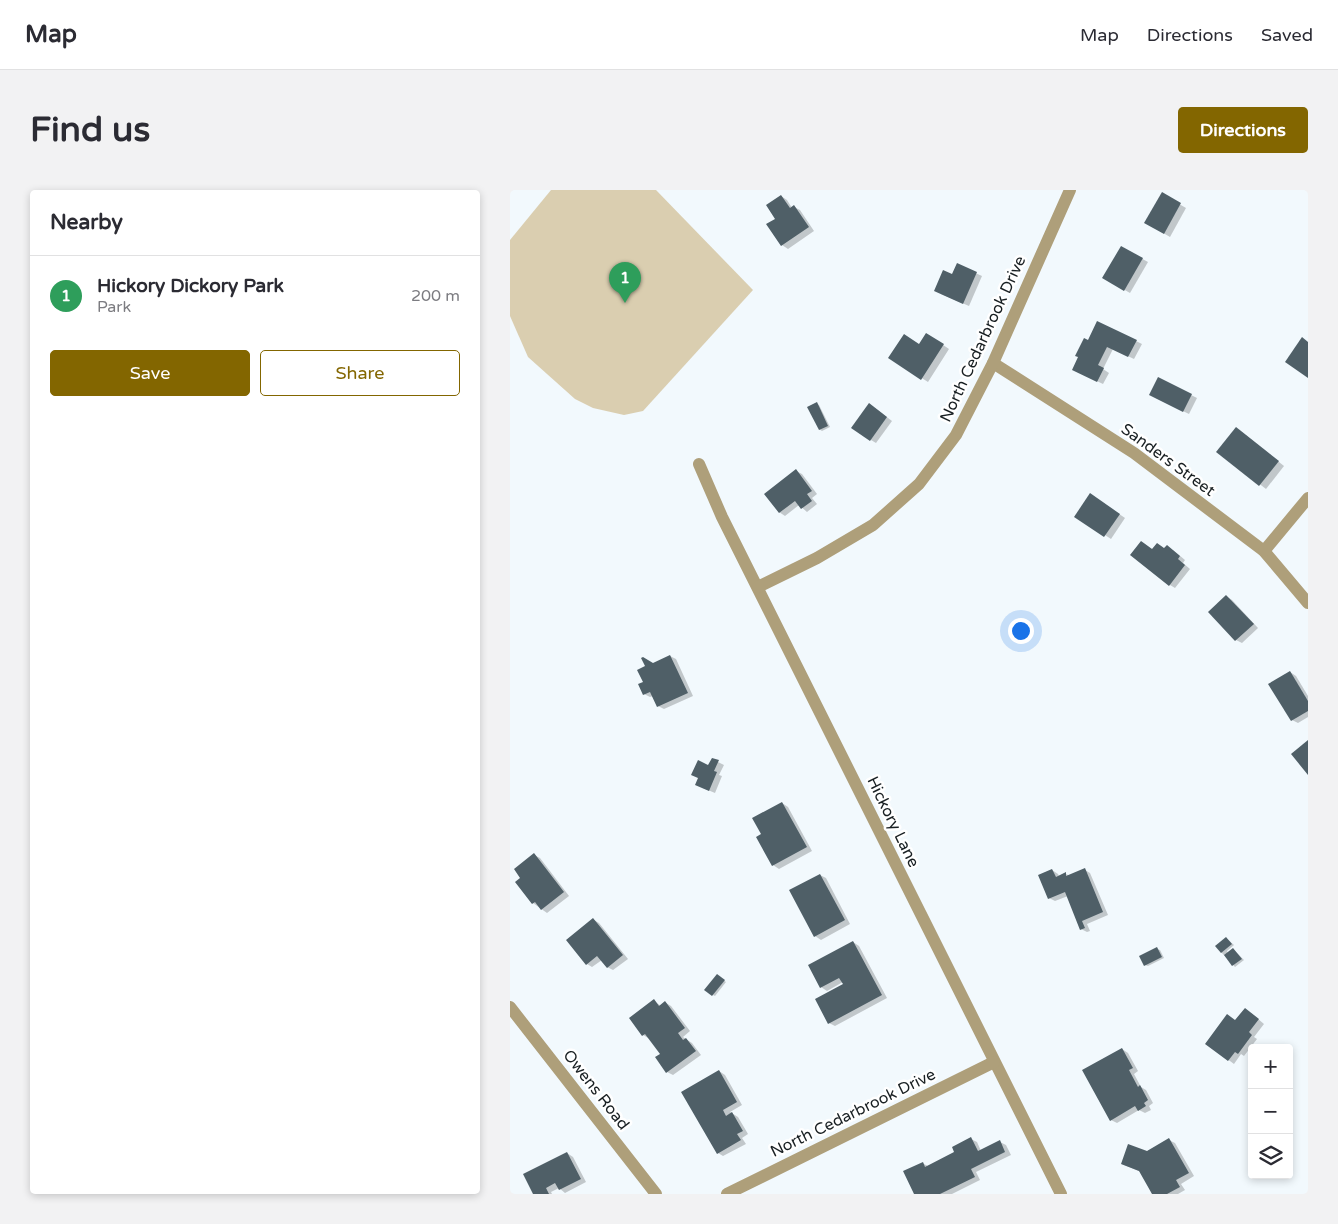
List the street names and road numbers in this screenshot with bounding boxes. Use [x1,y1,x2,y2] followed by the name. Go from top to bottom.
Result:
[936,253,1030,425] street label: North Cedarbrook Drive
[1117,419,1219,501] street label: Sanders Street
[862,773,924,871] street label: Hickory Lane
[558,1046,634,1134] street label: Owens Road
[767,1064,939,1162] street label: North Cedarbrook Drive

